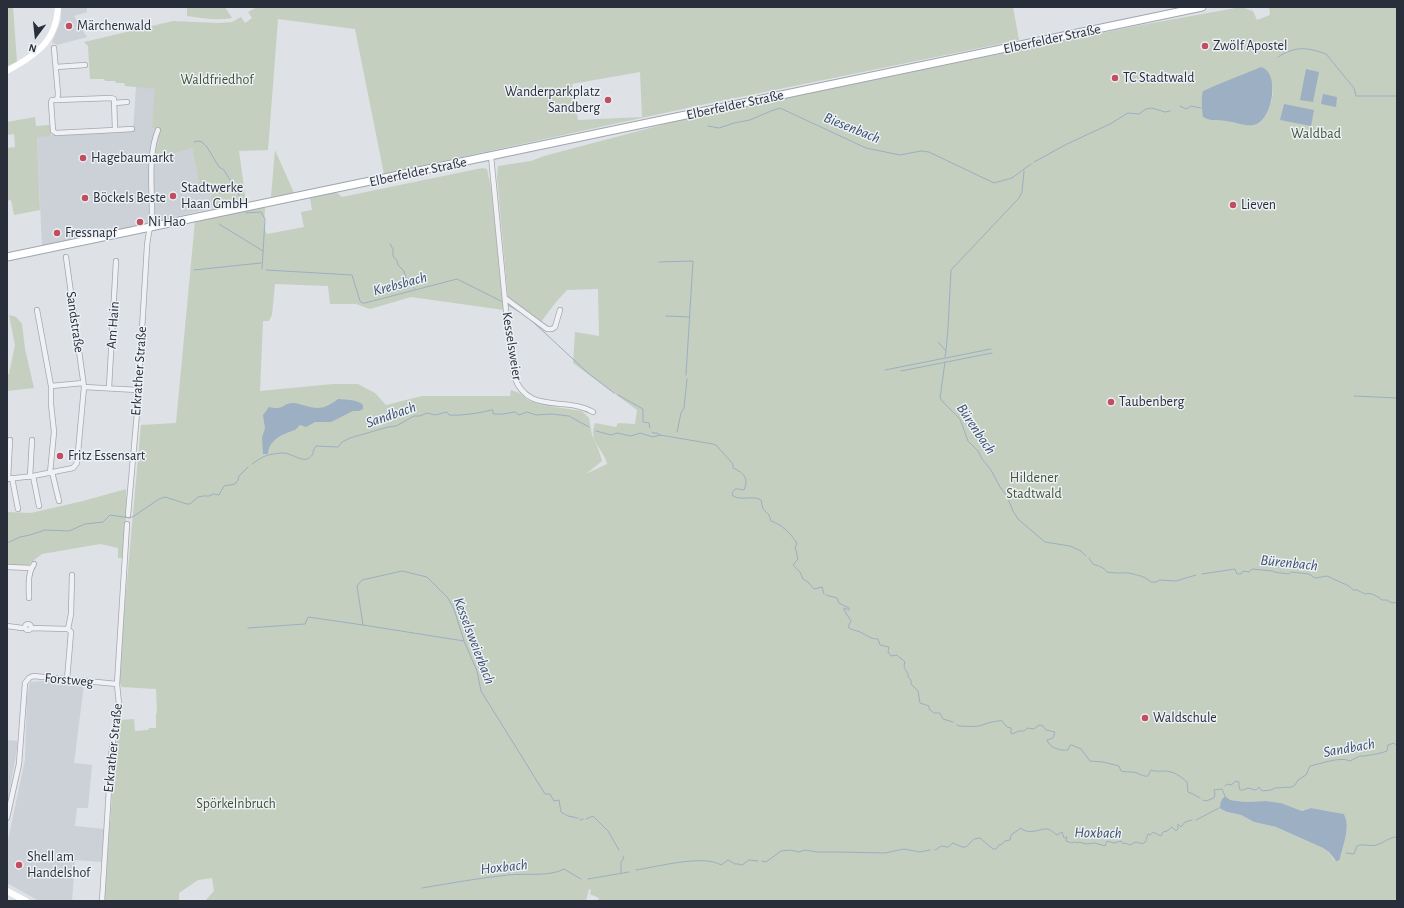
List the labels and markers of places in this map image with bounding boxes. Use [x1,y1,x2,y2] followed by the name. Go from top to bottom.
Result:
[77,18,151,34] place label: Märchenwald
[64,21,74,31] marker: Märchenwald
[1213,38,1287,54] place label: Zwölf Apostel
[1200,41,1210,51] marker: Zwölf Apostel
[1123,70,1195,86] place label: TC Stadtwald
[1110,73,1120,83] marker: TC Stadtwald
[505,84,600,116] place label: Wanderparkplatz Sandberg
[603,95,613,105] marker: Wanderparkplatz Sandberg
[91,150,174,166] place label: Hagebaumarkt
[78,153,88,163] marker: Hagebaumarkt
[181,180,248,212] place label: Stadtwerke Haan GmbH
[93,190,166,206] place label: Böckels Beste
[168,191,178,201] marker: Stadtwerke Haan GmbH
[80,193,90,203] marker: Böckels Beste
[1241,197,1276,213] place label: Lieven
[1228,200,1238,210] marker: Lieven
[148,214,186,230] place label: Ni Hao
[135,217,145,227] marker: Ni Hao
[65,225,117,241] place label: Fressnapf
[52,228,62,238] marker: Fressnapf
[1119,394,1184,410] place label: Taubenberg
[1106,397,1116,407] marker: Taubenberg
[68,448,145,464] place label: Fritz Essensart
[55,451,65,461] marker: Fritz Essensart
[1153,710,1217,726] place label: Waldschule
[1140,713,1150,723] marker: Waldschule
[27,849,90,882] place label: Shell am Handelshof
[14,860,24,870] marker: Shell am Handelshof

